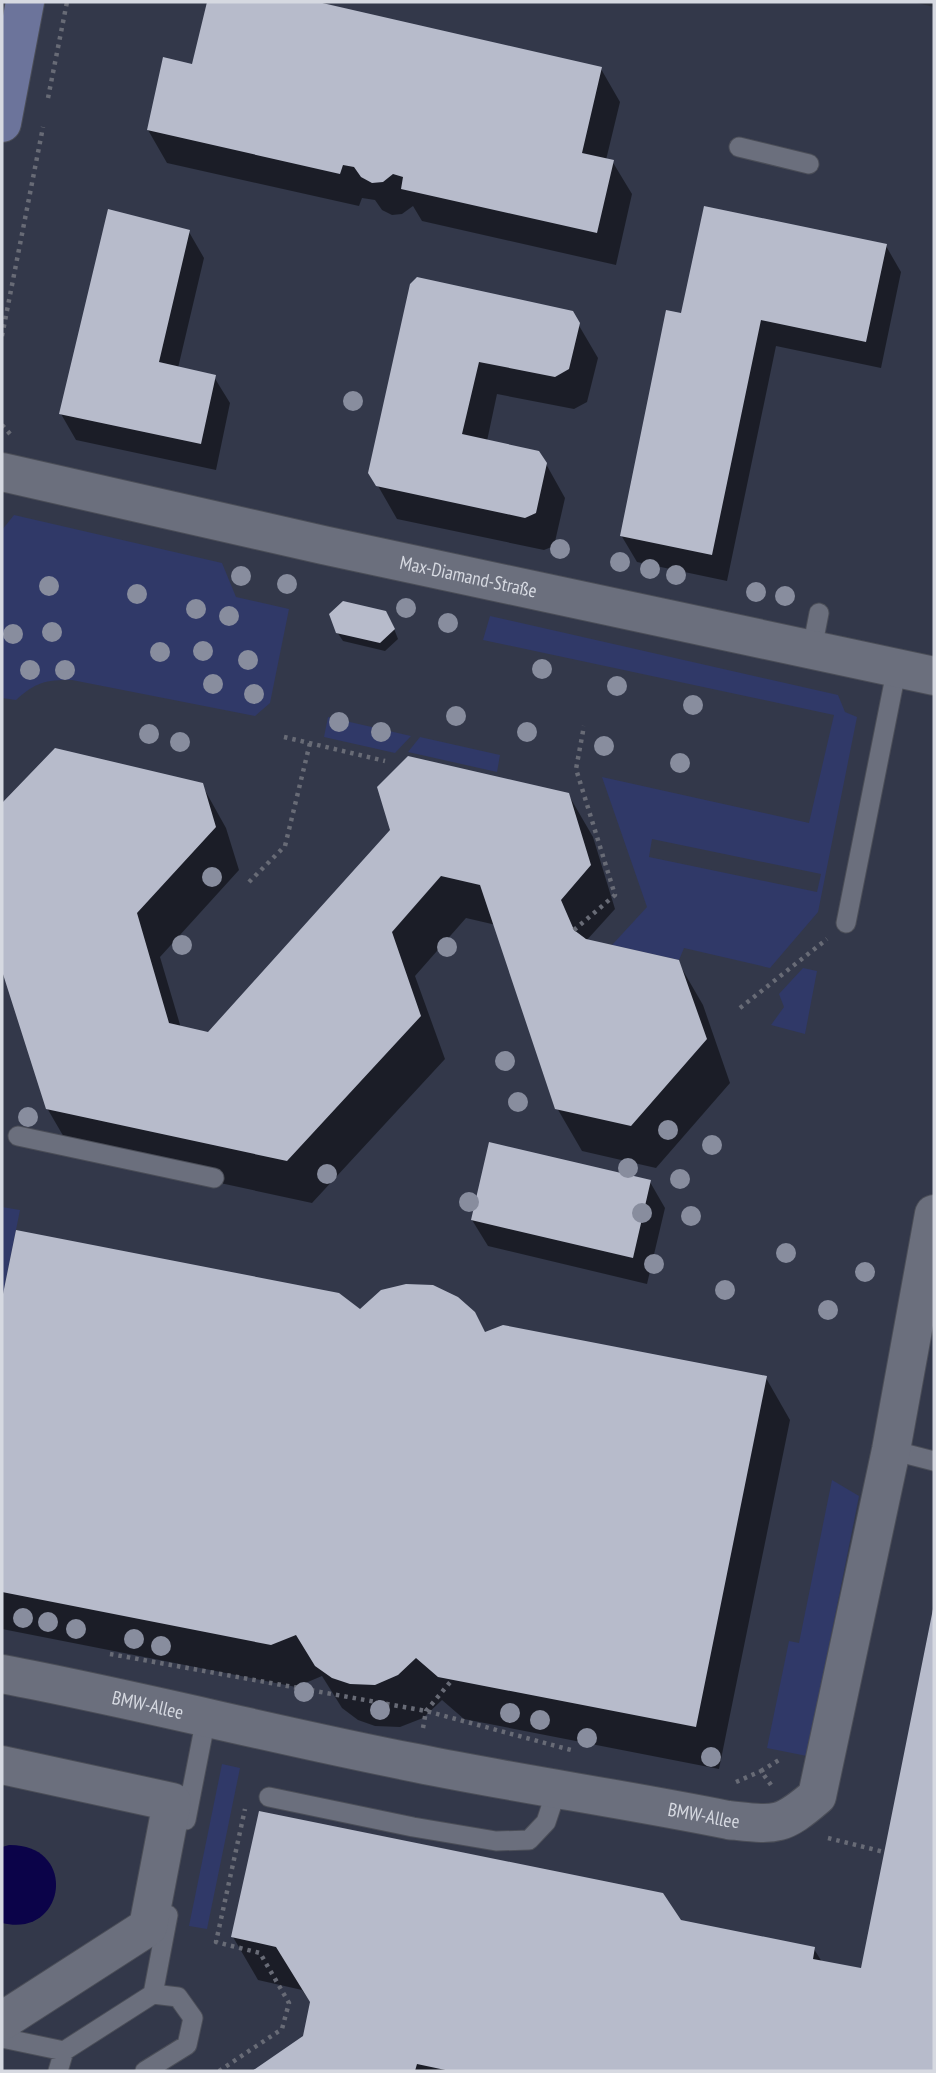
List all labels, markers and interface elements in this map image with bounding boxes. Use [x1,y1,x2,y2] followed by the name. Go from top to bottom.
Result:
[398,550,539,603] street label: Max-Diamand-Straße
[110,1685,186,1724] street label: BMW-Allee
[666,1797,741,1833] street label: BMW-Allee

